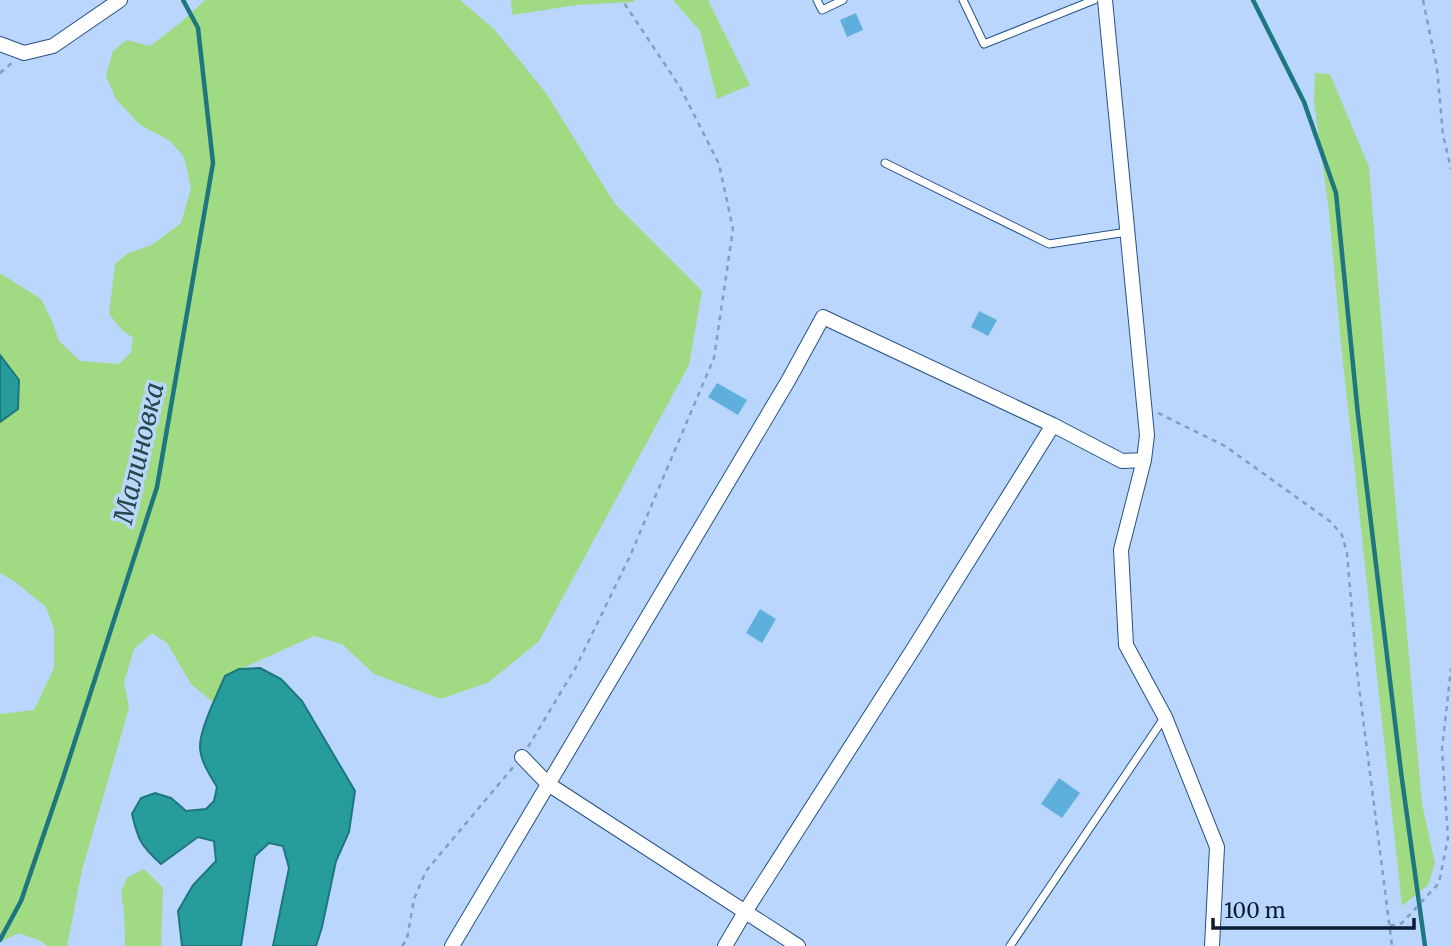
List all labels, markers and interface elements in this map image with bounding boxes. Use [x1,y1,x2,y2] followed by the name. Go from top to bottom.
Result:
[106,379,171,528] water label: Малиновка
[1213,886,1414,930] scale bar
[1224,897,1286,924] text: 100 m

